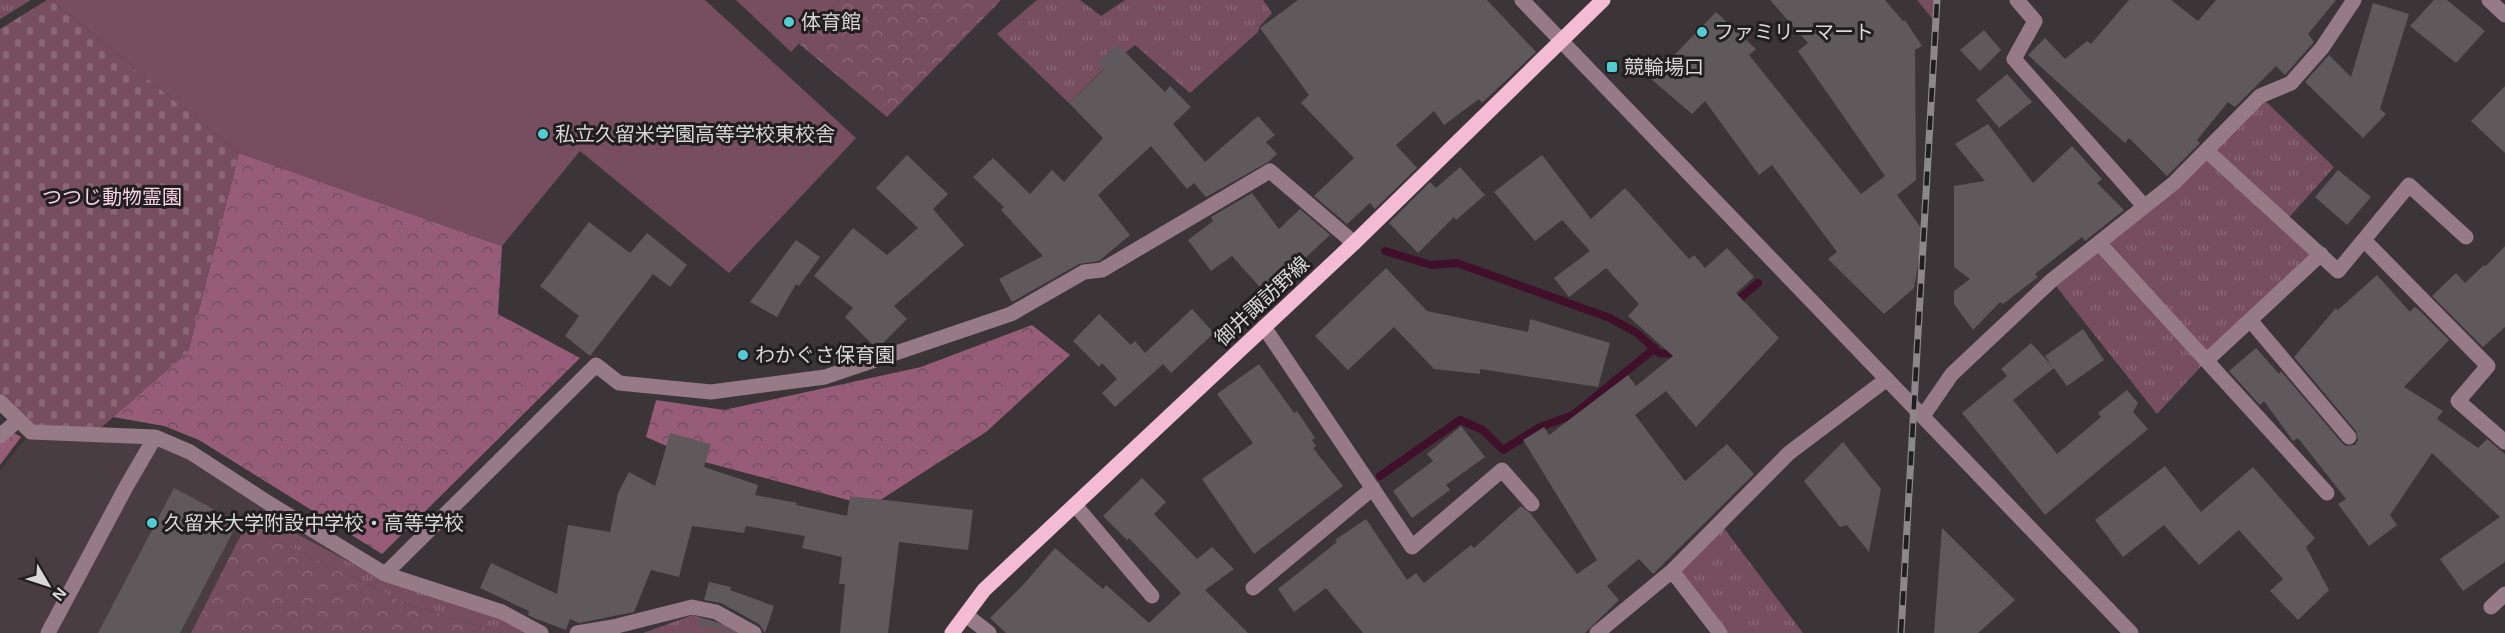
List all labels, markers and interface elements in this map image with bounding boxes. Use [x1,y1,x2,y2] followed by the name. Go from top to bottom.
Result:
[801,11,861,33] place label: 体育館
[782,15,796,29] marker: 体育館
[1714,21,1874,43] place label: ファミリーマート
[1695,25,1709,39] marker: ファミリーマート
[1624,56,1704,78] place label: 競輪場口
[1605,60,1619,74] marker: 競輪場口
[555,123,835,145] place label: 私立久留米学園高等学校東校舎
[536,127,550,141] marker: 私立久留米学園高等学校東校舎
[42,186,182,208] park label: つつじ動物霊園
[1211,252,1313,350] street label: 御井諏訪野線
[755,344,895,366] place label: わかぐさ保育園
[736,348,750,362] marker: わかぐさ保育園
[164,512,464,534] place label: 久留米大学附設中学校・高等学校
[145,516,159,530] marker: 久留米大学附設中学校・高等学校
[18,555,78,615] north arrow
[49,584,70,604] text: N

